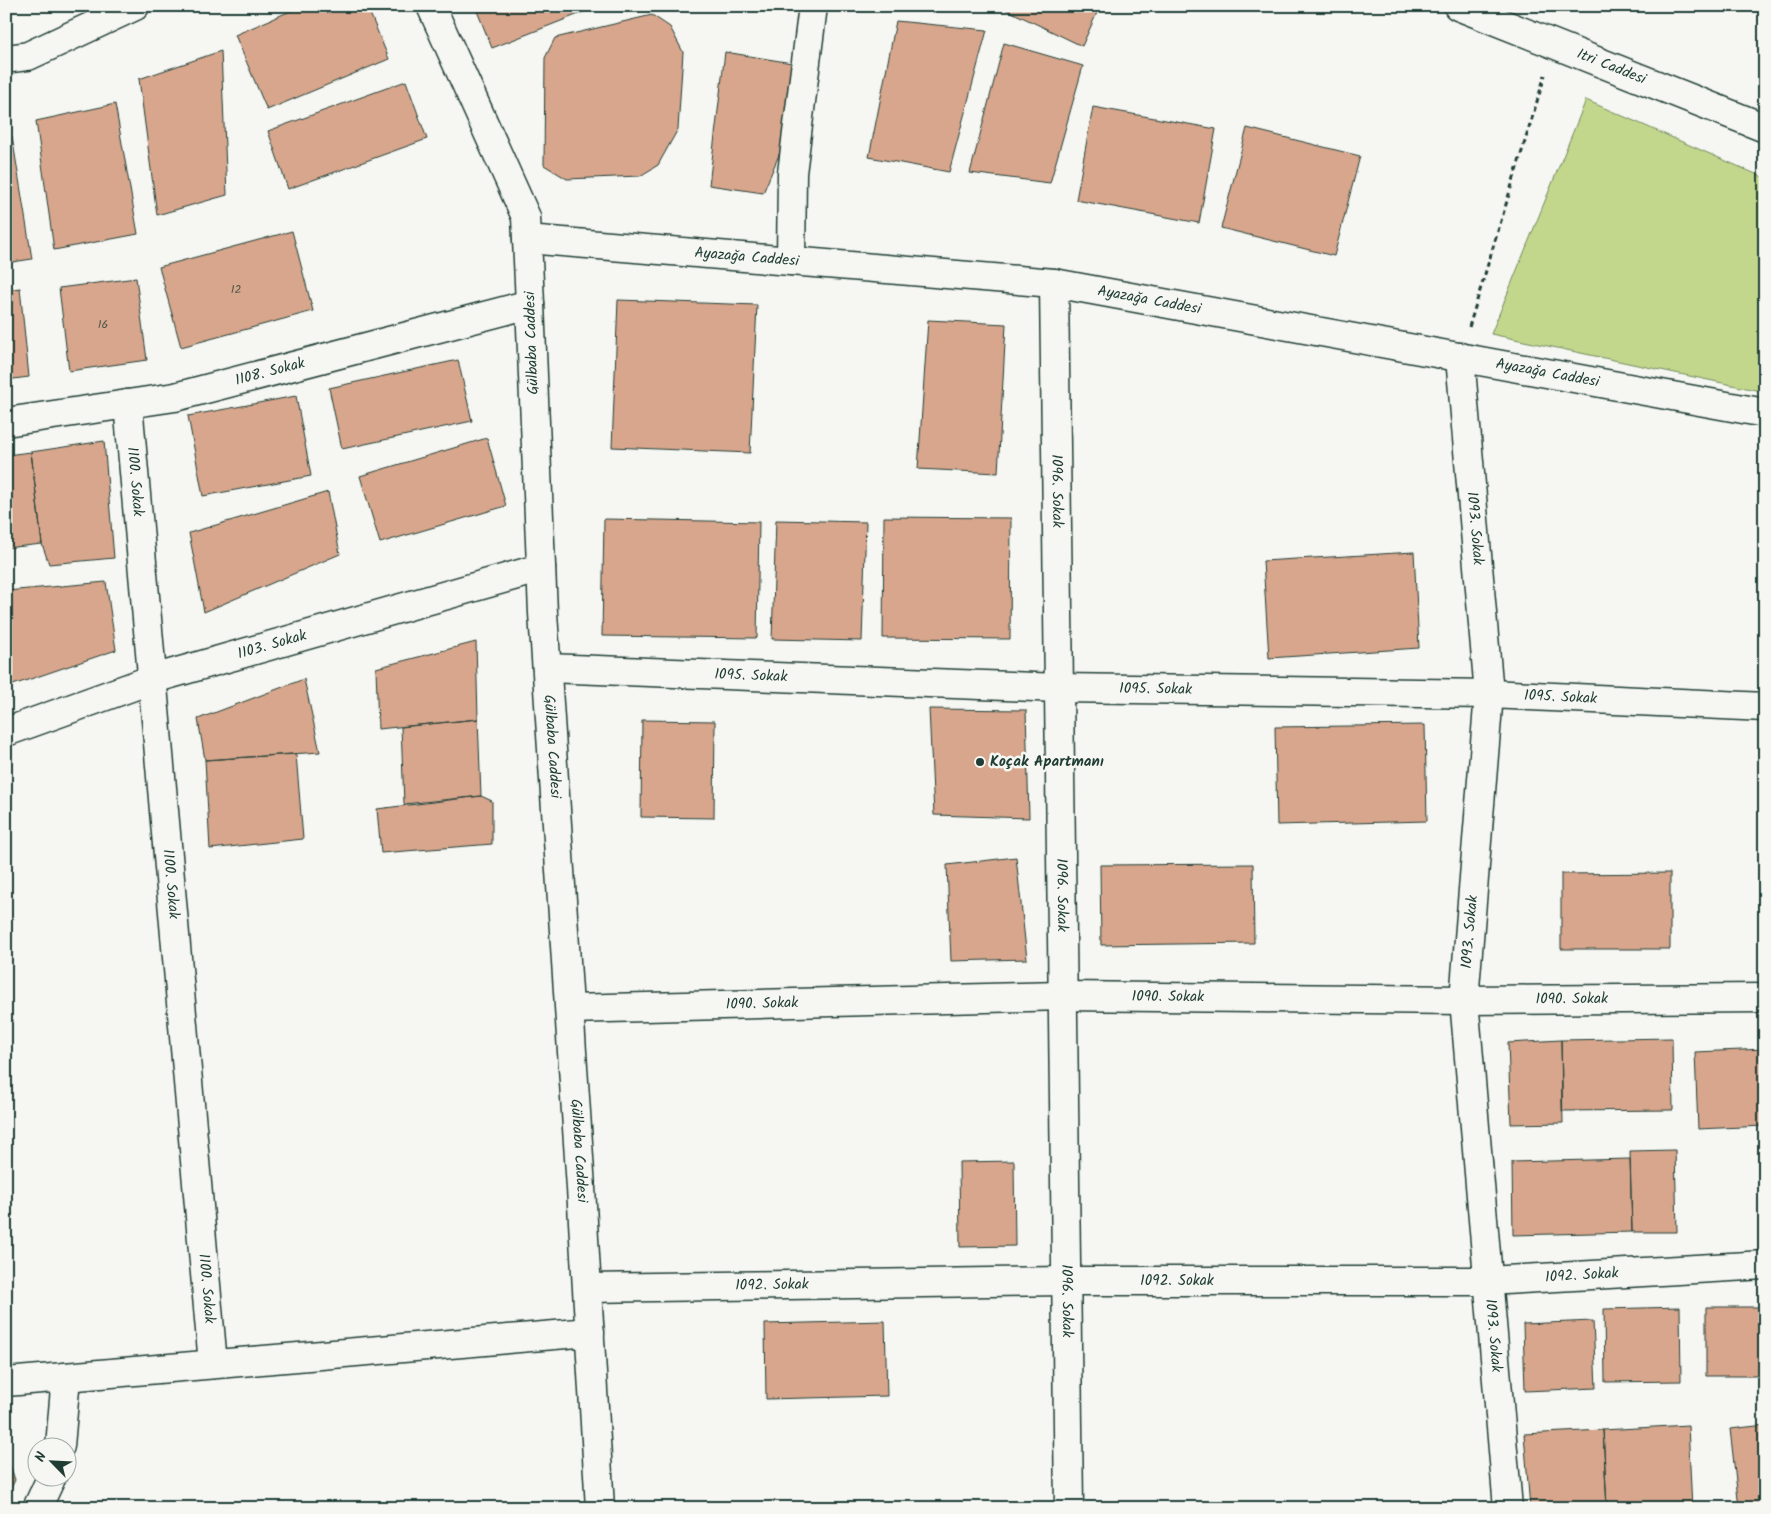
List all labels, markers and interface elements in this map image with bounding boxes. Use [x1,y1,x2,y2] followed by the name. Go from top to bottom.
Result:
[1573,42,1651,92] street label: Itri Caddesi
[694,241,801,274] street label: Ayazağa Caddesi
[1095,279,1204,322] street label: Ayazağa Caddesi
[231,280,241,299] house number: 12
[518,289,546,395] street label: Gülbaba Caddesi
[98,315,108,334] house number: 16
[232,351,308,393] street label: 1108. Sokak
[1494,352,1603,395] street label: Ayazağa Caddesi
[120,446,150,519] street label: 1100. Sokak
[1044,454,1069,529] street label: 1096. Sokak
[1460,491,1490,567] street label: 1093. Sokak
[235,623,310,666] street label: 1103. Sokak
[714,663,789,689] street label: 1095. Sokak
[1119,677,1193,702] street label: 1095. Sokak
[1523,684,1599,711] street label: 1095. Sokak
[536,694,567,801] street label: Gülbaba Caddesi
[990,750,1104,774] place label: Koçak Apartmanı
[974,756,986,768] marker: Koçak Apartmanı
[155,848,186,921] street label: 1100. Sokak
[1049,858,1074,933] street label: 1096. Sokak
[1455,893,1485,970] street label: 1093. Sokak
[1131,985,1205,1009] street label: 1090. Sokak
[1535,987,1609,1012] street label: 1090. Sokak
[725,991,799,1017] street label: 1090. Sokak
[563,1098,594,1205] street label: Gülbaba Caddesi
[191,1253,221,1325] street label: 1100. Sokak
[1544,1261,1620,1290] street label: 1092. Sokak
[1054,1264,1079,1339] street label: 1096. Sokak
[1140,1269,1215,1293] street label: 1092. Sokak
[735,1273,810,1298] street label: 1092. Sokak
[1478,1298,1508,1374] street label: 1093. Sokak
[28,1436,78,1486] north arrow
[29,1448,53,1466] text: N

